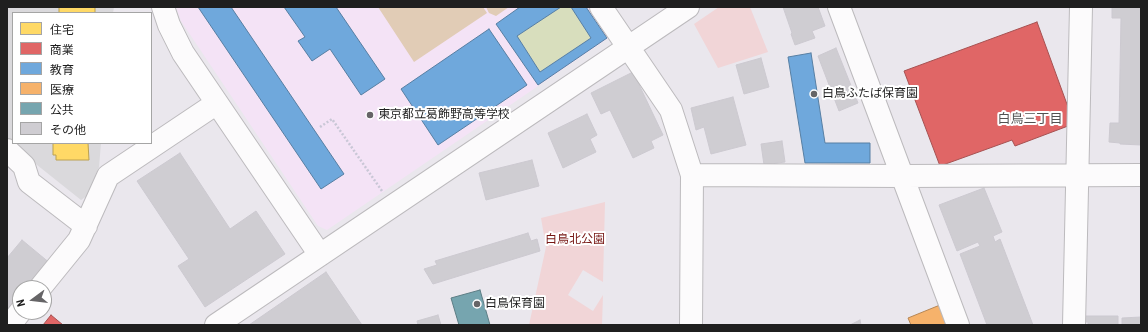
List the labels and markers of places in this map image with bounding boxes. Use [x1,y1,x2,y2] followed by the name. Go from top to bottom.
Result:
[822,87,918,101] place label: 白鳥ふたば保育園
[809,89,819,99] marker: 白鳥ふたば保育園
[378,108,510,122] place label: 東京都立葛飾野高等学校
[365,110,375,120] marker: 東京都立葛飾野高等学校
[485,297,545,311] place label: 白鳥保育園
[472,299,482,309] marker: 白鳥保育園

